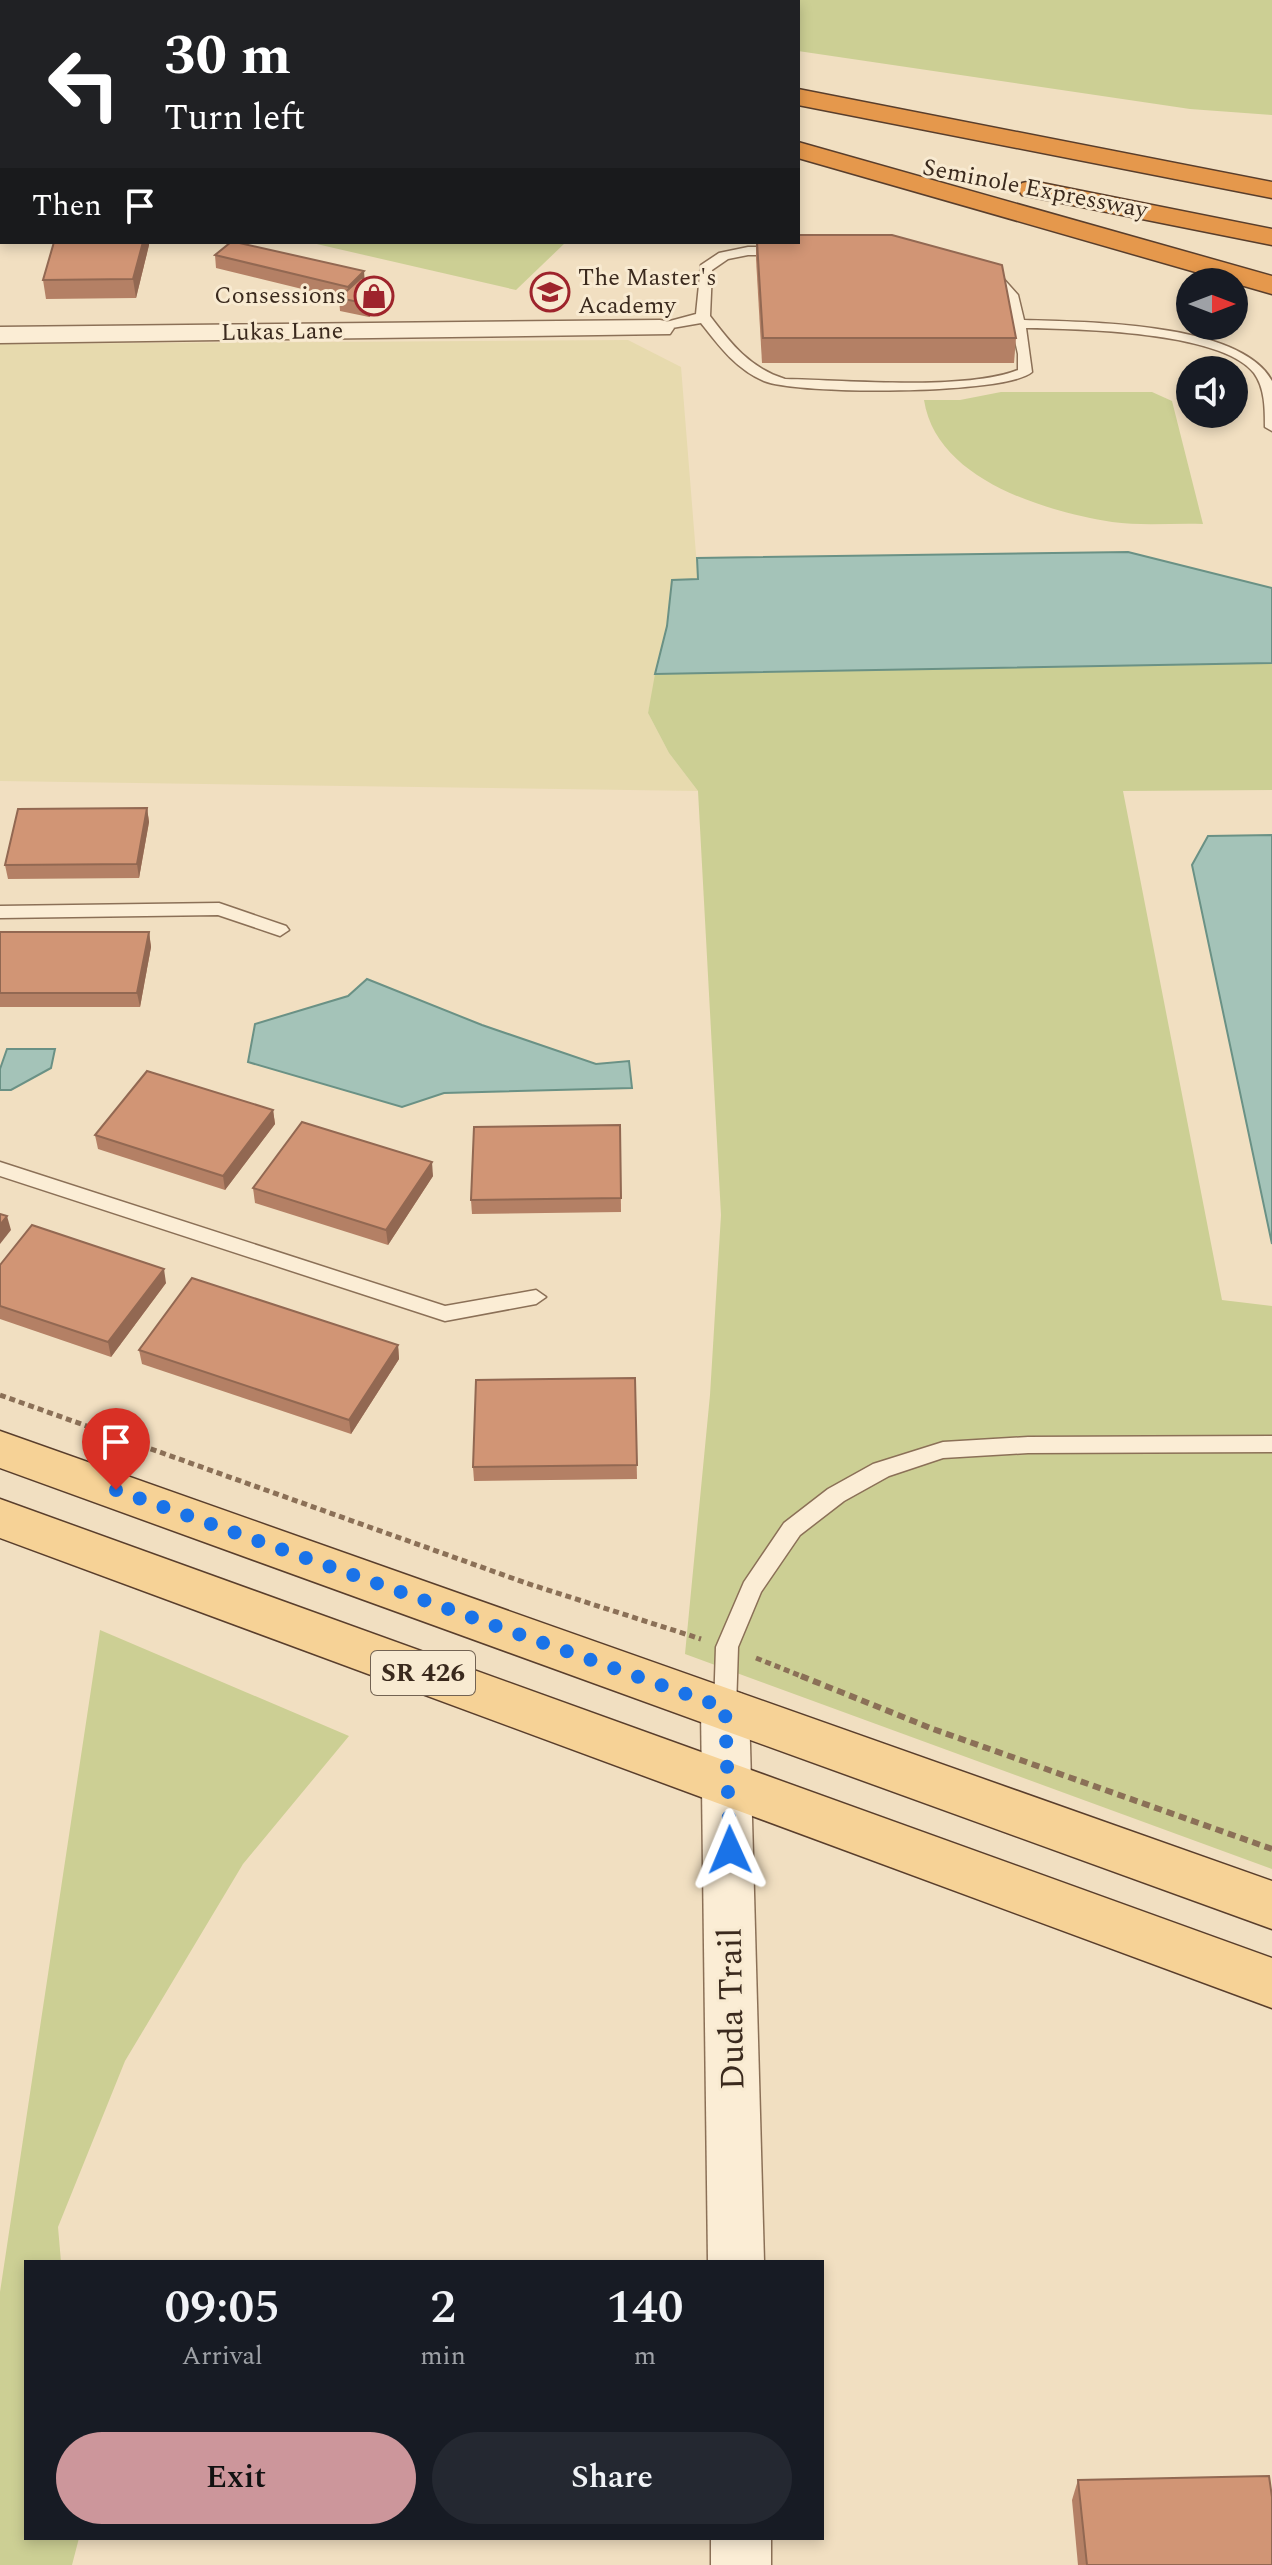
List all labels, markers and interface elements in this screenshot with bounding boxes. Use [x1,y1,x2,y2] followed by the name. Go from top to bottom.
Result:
[164,14,291,99] text: 30 m
[32,32,136,136] icon: left
[164,91,305,146] text: Turn left
[919,150,1152,229] street label: Seminole Expressway
[32,183,102,229] text: Then
[118,184,162,228] icon: arrive
[578,260,717,324] place label: The Master's Academy
[1176,268,1248,340] north arrow
[1176,268,1248,428] map controls
[529,271,571,313] school or university icon: The Master's Academy
[353,275,395,317] shop icon: Consessions
[214,278,346,314] place label: Consessions
[221,313,343,351] street label: Lukas Lane
[1176,356,1248,428] button: sound
[82,1408,150,1490] pin
[94,1420,138,1464] icon: arrive
[371,1651,475,1695] road number: SR 426
[688,1808,772,1892] position arrow
[705,1927,759,2091] street label: Duda Trail
[164,2271,280,2344] text: 09:05
[430,2271,456,2344] text: 2
[606,2271,684,2344] text: 140
[182,2336,263,2376] text: Arrival
[420,2336,466,2376] text: min
[634,2336,656,2376] text: m
[56,2432,416,2524] button: Exit
[432,2432,792,2524] button: Share

